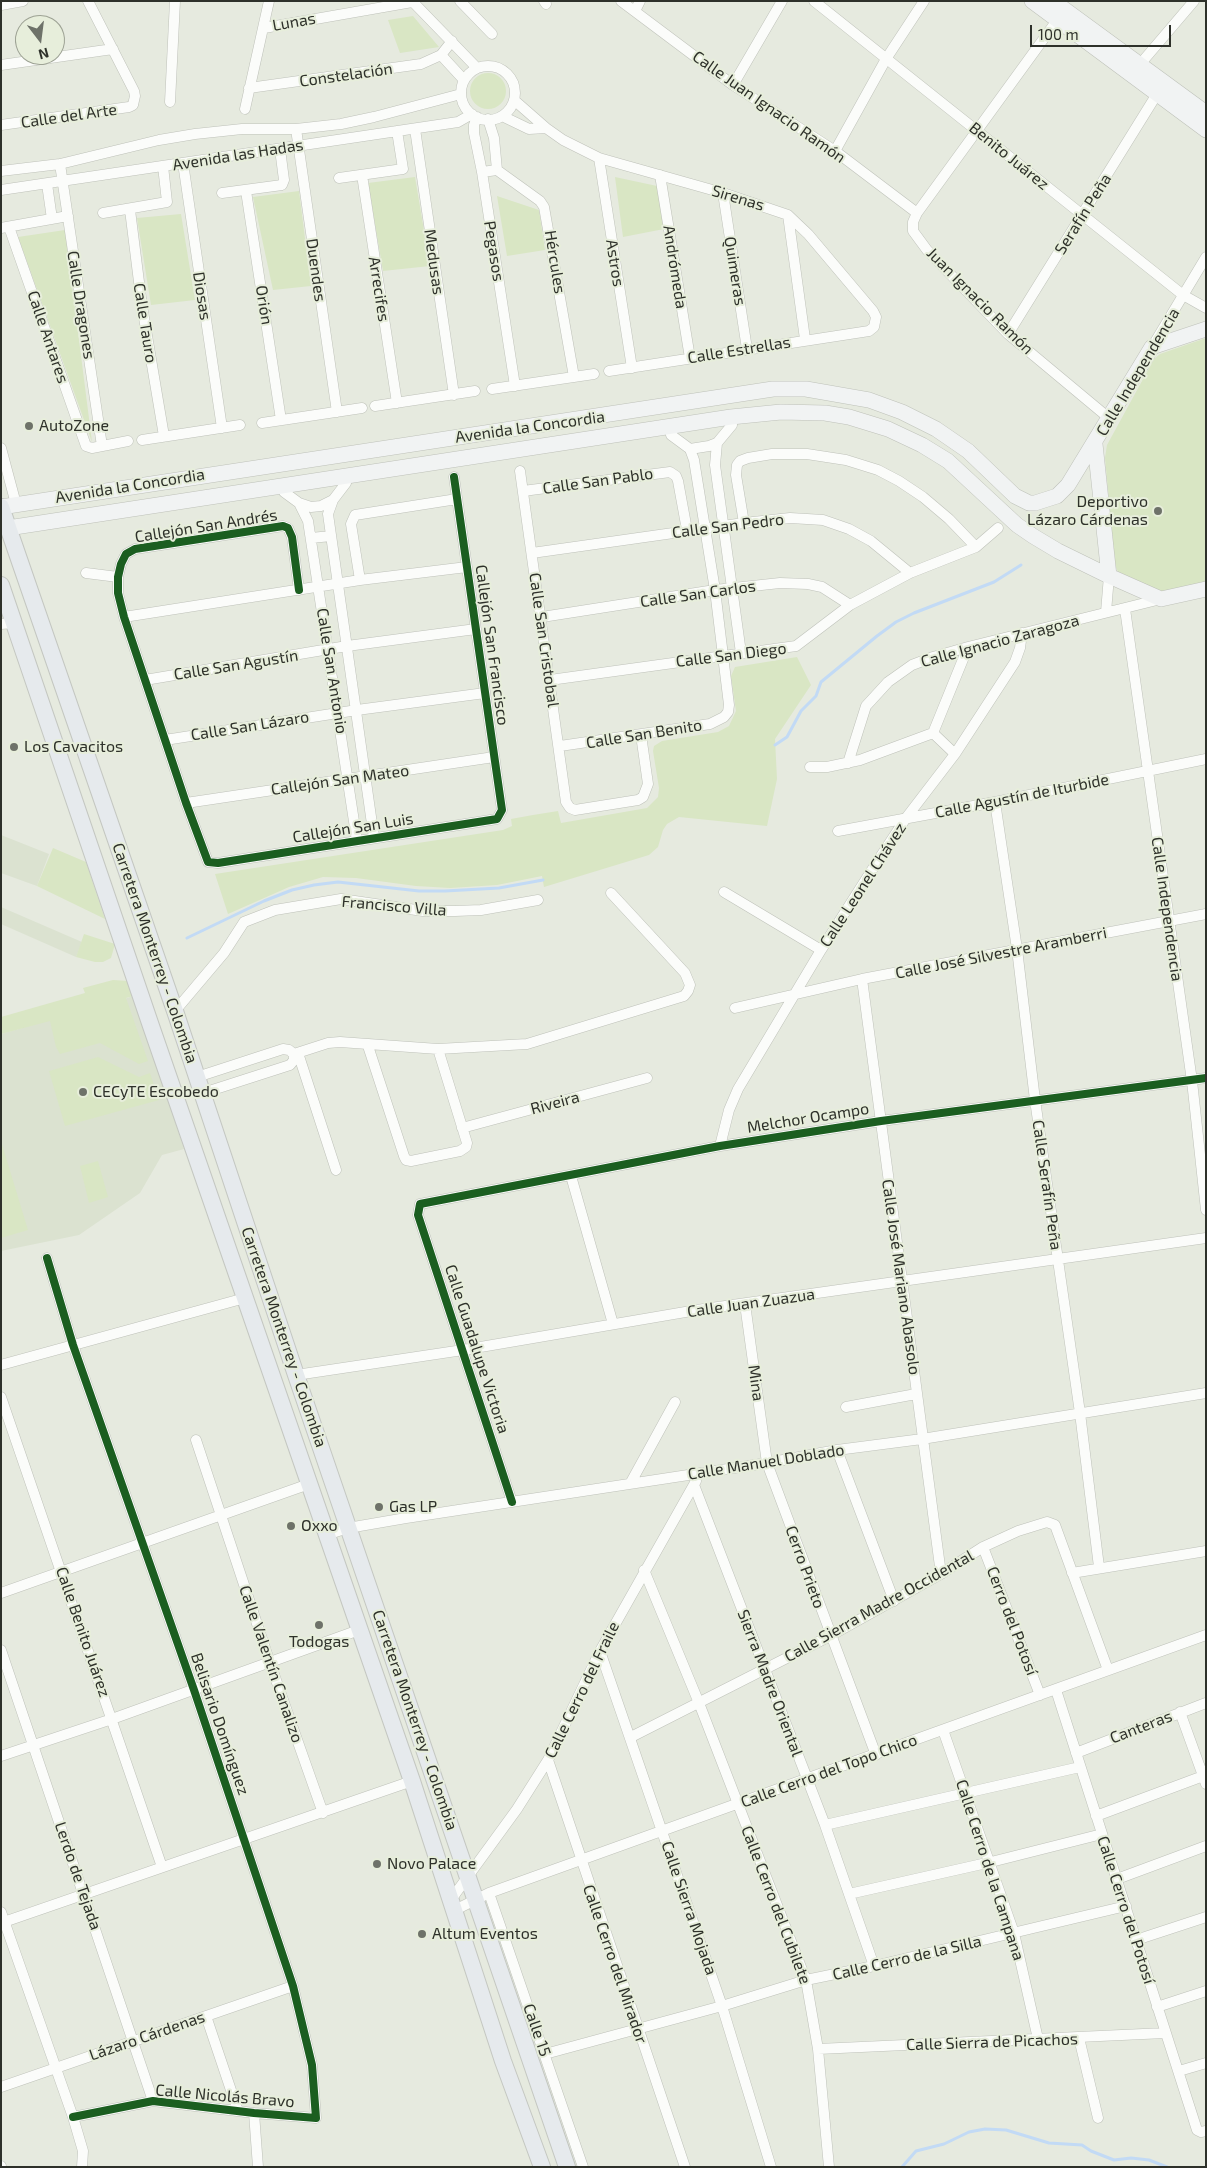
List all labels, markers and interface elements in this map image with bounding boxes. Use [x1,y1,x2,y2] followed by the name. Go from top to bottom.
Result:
[271,9,317,35] street label: Lunas
[15,15,65,65] north arrow
[1032,15,1173,47] scale bar
[1038,25,1079,43] text: 100 m
[37,44,51,64] text: N
[689,47,849,167] street label: Calle Juan Ignacio Ramón
[298,59,394,91] street label: Constelación
[20,100,118,132] street label: Calle del Arte
[965,118,1053,194] street label: Benito Juárez
[171,135,305,175] street label: Avenida las Hadas
[1051,170,1115,258] street label: Serafín Peña
[709,181,767,215] street label: Sirenas
[480,219,508,283] street label: Pegasos
[659,224,691,310] street label: Andrómeda
[420,228,448,296] street label: Medusas
[541,229,569,295] street label: Hércules
[720,235,750,307] street label: Quimeras
[302,237,330,303] street label: Duendes
[602,238,628,288] street label: Astros
[923,244,1037,358] street label: Juan Ignacio Ramón
[63,249,99,361] street label: Calle Dragones
[364,255,394,323] street label: Arrecifes
[189,270,215,322] street label: Diosas
[129,282,161,364] street label: Calle Tauro
[251,284,277,326] street label: Orión
[23,288,73,386] street label: Calle Antares
[1092,305,1184,439] street label: Calle Independencia
[686,332,792,368] street label: Calle Estrellas
[454,407,606,447] street label: Avenida la Concordia
[39,416,109,436] place label: AutoZone
[23,420,35,432] marker: AutoZone
[542,464,654,498] street label: Calle San Pablo
[54,465,206,507] street label: Avenida la Concordia
[1027,492,1148,530] place label: Deportivo Lázaro Cárdenas
[133,505,279,547] street label: Callejón San Andrés
[1152,505,1164,517] marker: Deportivo Lázaro Cárdenas
[671,510,785,542] street label: Calle San Pedro
[471,563,513,727] street label: Callejón San Francisco
[525,571,563,709] street label: Calle San Cristobal
[639,576,757,612] street label: Calle San Carlos
[313,607,351,735] street label: Calle San Antonio
[919,611,1081,671] street label: Calle Ignacio Zaragoza
[675,639,787,671] street label: Calle San Diego
[172,646,300,684] street label: Calle San Agustín
[190,707,310,745] street label: Calle San Lázaro
[585,715,703,753] street label: Calle San Benito
[24,737,123,757] place label: Los Cavacitos
[8,741,20,753] marker: Los Cavacitos
[270,761,410,799] street label: Callejón San Mateo
[933,770,1111,822] street label: Calle Agustín de Iturbide
[291,809,415,847] street label: Callejón San Luis
[816,819,910,951] street label: Calle Leonel Chávez
[1147,836,1187,982] street label: Calle Independencia
[108,840,202,1066] street label: Carretera Monterrey - Colombia
[341,892,447,920] street label: Francisco Villa
[894,923,1108,983] street label: Calle José Silvestre Aramberri
[93,1082,219,1102] place label: CECyTE Escobedo
[77,1086,89,1098] marker: CECyTE Escobedo
[528,1087,582,1119] street label: Riveira
[746,1099,870,1137] street label: Melchor Ocampo
[1028,1119,1066,1251] street label: Calle Serafín Peña
[878,1178,924,1376] street label: Calle José Mariano Abasolo
[237,1224,331,1450] street label: Carretera Monterrey - Colombia
[441,1262,513,1436] street label: Calle Guadalupe Victoria
[686,1285,816,1321] street label: Calle Juan Zuazua
[744,1364,768,1402] street label: Mina
[686,1440,846,1484] street label: Calle Manuel Doblado
[389,1497,437,1517] place label: Gas LP
[373,1501,385,1513] marker: Gas LP
[301,1516,337,1536] place label: Oxxo
[285,1520,297,1532] marker: Oxxo
[781,1523,829,1611] street label: Cerro Prieto
[781,1546,977,1666] street label: Calle Sierra Madre Occidental
[52,1564,114,1700] street label: Calle Benito Juárez
[982,1564,1042,1678] street label: Cerro del Potosí
[235,1583,307,1745] street label: Calle Valentín Canalizo
[368,1607,462,1833] street label: Carretera Monterrey - Colombia
[733,1607,807,1759] street label: Sierra Madre Oriental
[313,1619,325,1631] marker: Todogas
[541,1619,623,1761] street label: Calle Cerro del Fraile
[289,1632,349,1652] place label: Todogas
[187,1650,253,1798] street label: Belisario Domínguez
[1107,1706,1175,1748] street label: Canteras
[738,1730,920,1812] street label: Calle Cerro del Topo Chico
[952,1777,1028,1963] street label: Calle Cerro de la Campana
[51,1819,105,1933] street label: Lerdo de Tejada
[737,1823,815,1987] street label: Calle Cerro del Cubilete
[1093,1834,1159,1986] street label: Calle Cerro del Potosí
[657,1839,721,1977] street label: Calle Sierra Mojada
[387,1854,476,1874] place label: Novo Palace
[371,1858,383,1870] marker: Novo Palace
[579,1882,651,2046] street label: Calle Cerro del Mirador
[432,1924,538,1944] place label: Altum Eventos
[416,1928,428,1940] marker: Altum Eventos
[831,1932,983,1984] street label: Calle Cerro de la Silla
[519,2001,555,2059] street label: Calle 15
[87,2007,207,2065] street label: Lázaro Cárdenas
[906,2029,1078,2055] street label: Calle Sierra de Picachos
[155,2080,295,2112] street label: Calle Nicolás Bravo

